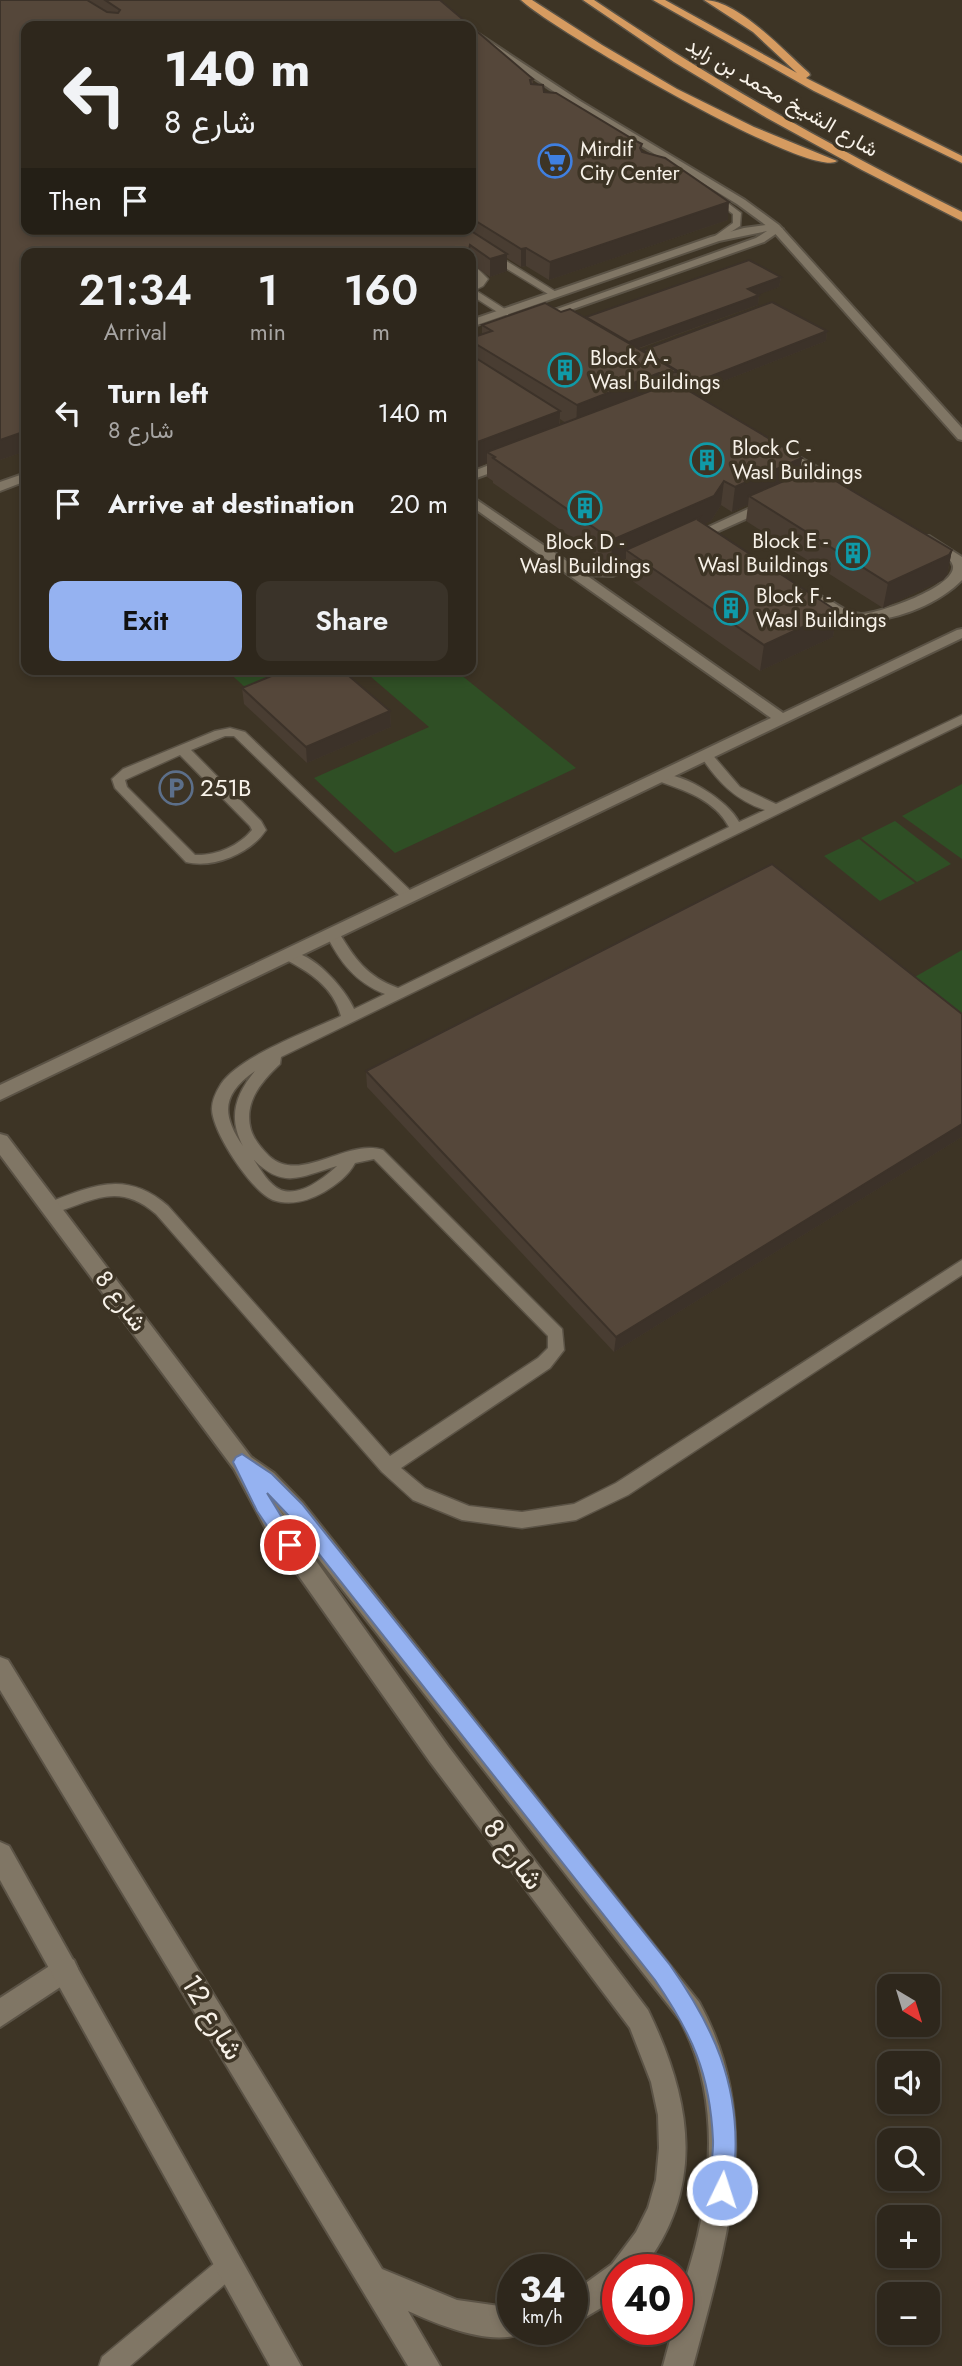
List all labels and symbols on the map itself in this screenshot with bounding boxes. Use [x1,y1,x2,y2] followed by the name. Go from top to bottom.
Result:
[680,30,884,164] street label: شارع الشيخ محمد بن زايد
[580,134,681,188] place label: Mirdif City Center
[536,142,574,180] supermarket icon: Mirdif City Center
[590,343,720,397] place label: Block A - Wasl Buildings
[546,351,584,389] building icon: Block A - Wasl Buildings
[732,433,862,487] place label: Block C - Wasl Buildings
[688,441,726,479] building icon: Block C - Wasl Buildings
[566,489,604,527] building icon: Block D - Wasl Buildings
[698,526,829,580] place label: Block E - Wasl Buildings
[520,527,650,581] place label: Block D - Wasl Buildings
[834,534,872,572] building icon: Block E - Wasl Buildings
[756,581,886,635] place label: Block F - Wasl Buildings
[712,589,750,627] building icon: Block F - Wasl Buildings
[157,769,195,807] parking icon: 251B
[200,770,251,805] place label: 251B
[87,1263,156,1339] street label: شارع 8
[260,1515,320,1575] pin
[473,1810,554,1899] street label: شارع 8
[171,1967,254,2068] street label: شارع 12
[877,1974,940,2037] north arrow
[685,2153,759,2227] position arrow
[602,2254,693,2345] speed limit sign: 40

